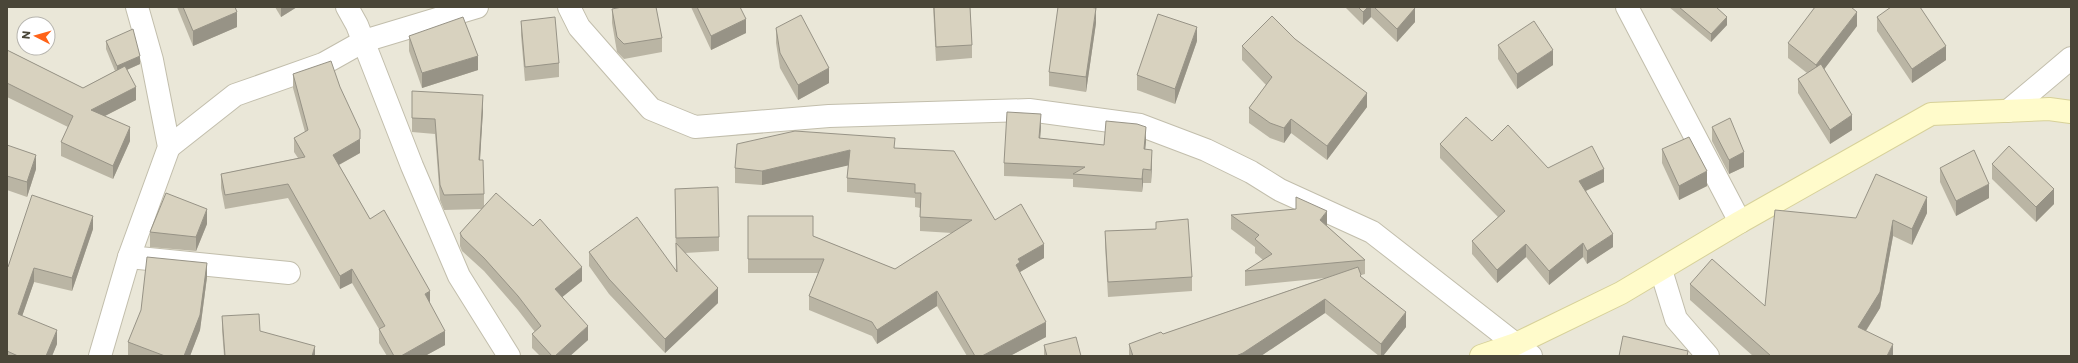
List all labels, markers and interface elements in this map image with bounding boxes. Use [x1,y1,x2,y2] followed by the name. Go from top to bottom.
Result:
[16,16,56,56] north arrow
[18,30,34,40] text: N

